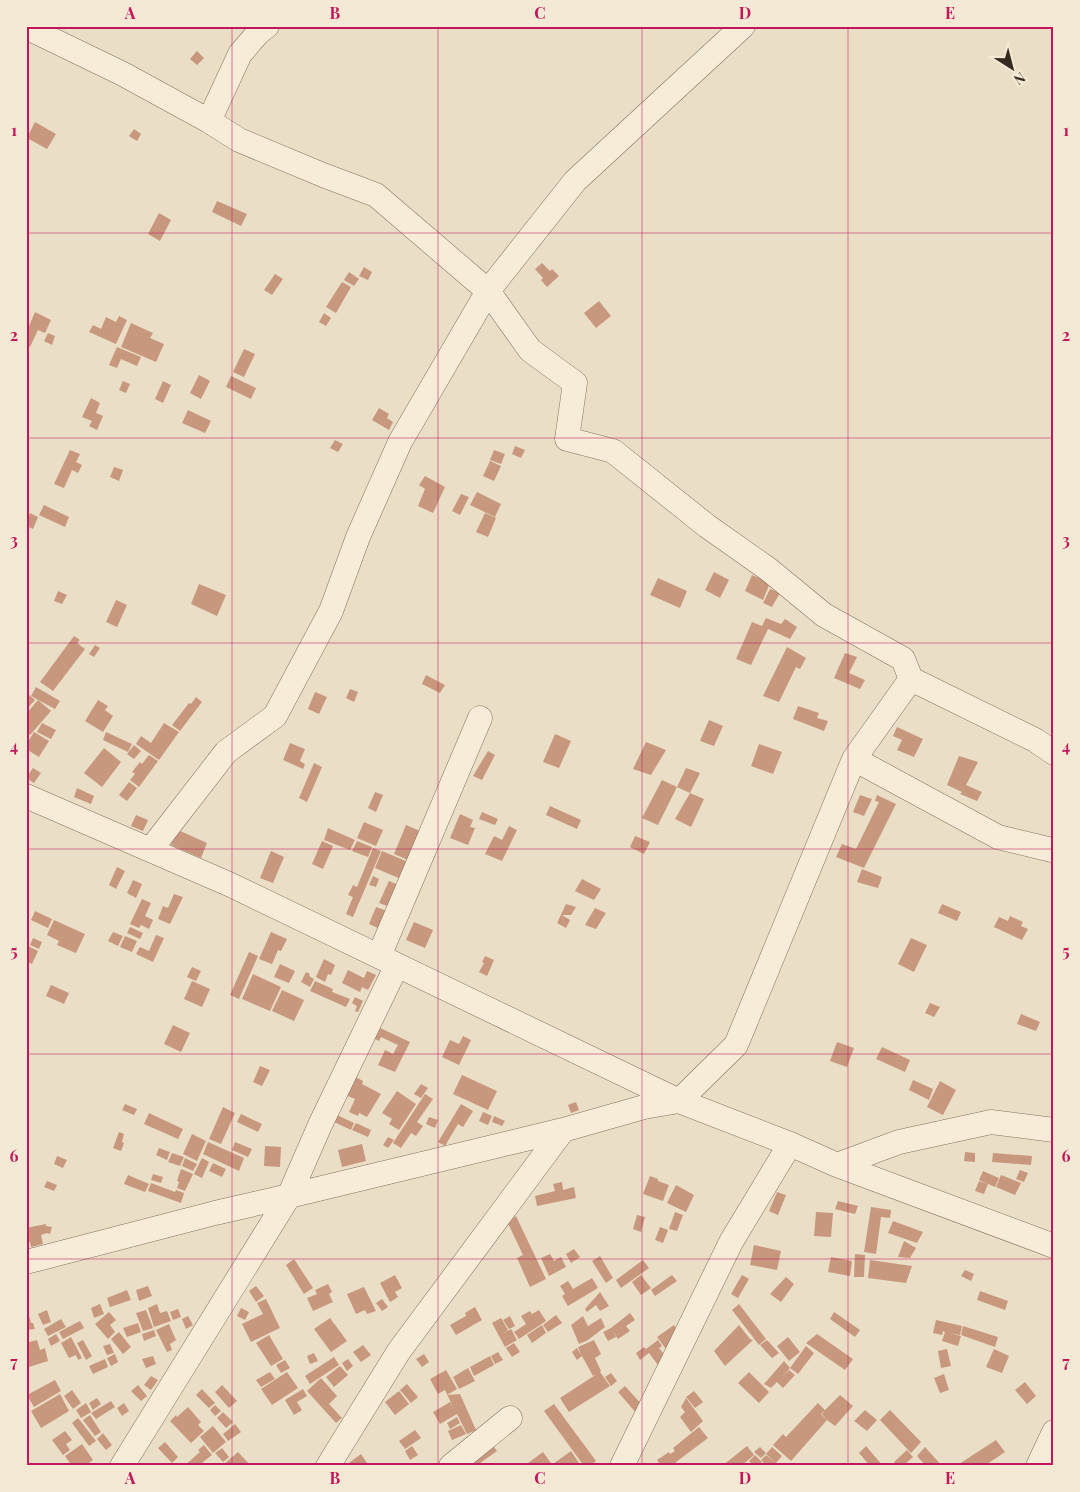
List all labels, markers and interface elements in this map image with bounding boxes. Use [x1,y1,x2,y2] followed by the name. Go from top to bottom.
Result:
[124,2,136,23] text: A
[330,2,341,23] text: B
[534,2,546,23] text: C
[739,2,751,23] text: D
[945,2,955,23] text: E
[988,42,1038,92] north arrow
[1010,68,1030,90] text: N
[11,119,17,140] text: 1
[1063,119,1069,140] text: 1
[10,324,18,345] text: 2
[1062,324,1070,345] text: 2
[10,529,18,550] text: 3
[1062,529,1070,550] text: 3
[10,735,18,756] text: 4
[1062,735,1070,756] text: 4
[10,940,18,961] text: 5
[1062,940,1070,961] text: 5
[10,1145,19,1166] text: 6
[1062,1145,1071,1166] text: 6
[10,1351,18,1372] text: 7
[1062,1351,1070,1372] text: 7
[124,1467,136,1488] text: A
[330,1467,341,1488] text: B
[534,1467,546,1488] text: C
[739,1467,751,1488] text: D
[945,1467,955,1488] text: E

